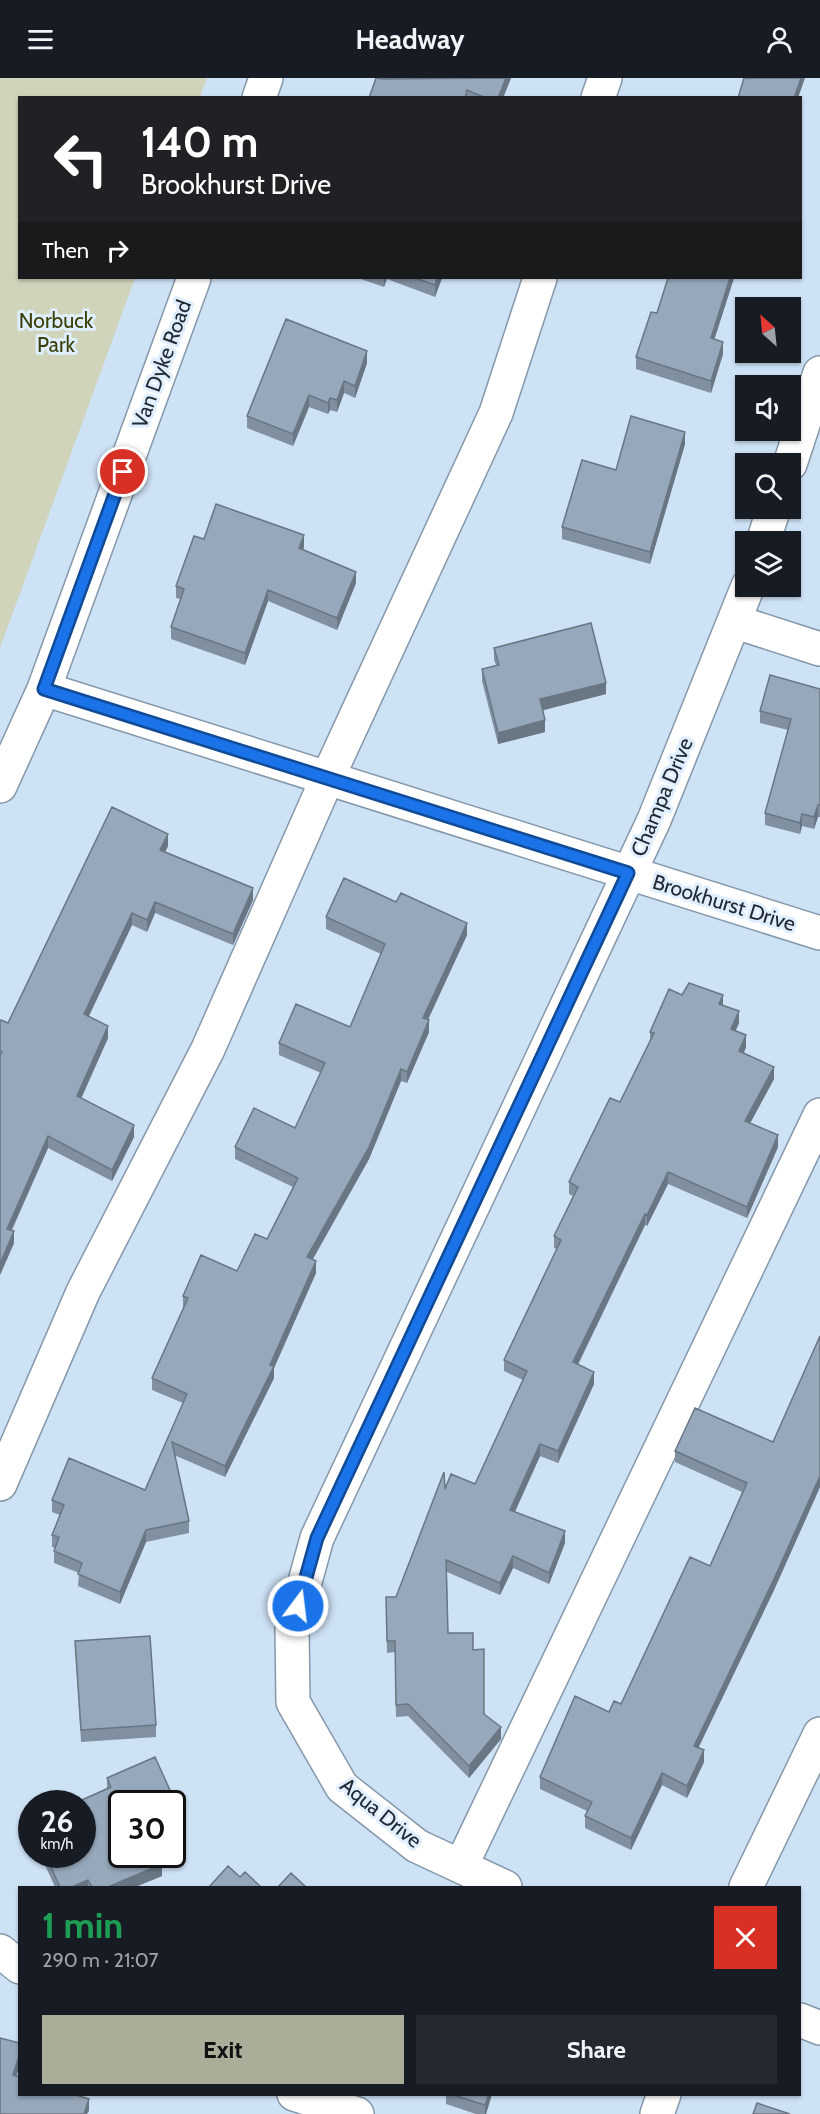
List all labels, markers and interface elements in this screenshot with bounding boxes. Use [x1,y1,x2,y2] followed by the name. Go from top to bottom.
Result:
[24,23,57,56] icon: menu
[356,23,464,56] text: Headway
[763,23,796,56] icon: person
[141,116,258,168] text: 140 m
[42,120,120,198] icon: left
[141,168,331,201] text: Brookhurst Drive
[101,234,134,267] icon: right
[42,237,89,264] text: Then
[127,296,196,431] street label: Van Dyke Road
[735,297,801,363] north arrow
[735,297,801,597] map controls
[19,308,94,357] park label: Norbuck Park
[735,375,801,441] button: sound
[97,446,148,497] pin
[735,453,801,519] button: search
[106,455,139,488] icon: arrive
[735,531,801,597] button: layers
[625,734,698,860] street label: Champa Drive
[650,869,799,936] street label: Brookhurst Drive
[266,1574,330,1638] position arrow
[336,1772,427,1853] street label: Aqua Drive
[108,1790,186,1868] speed limit sign: 30
[41,1803,73,1840] text: 26
[41,1835,73,1853] text: km/h
[42,1903,123,1947] text: 1 min
[714,1906,777,1969] button: close
[42,1948,159,1972] text: 290 m · 21:07
[42,2015,404,2084] button: Exit
[416,2015,777,2084] button: Share

